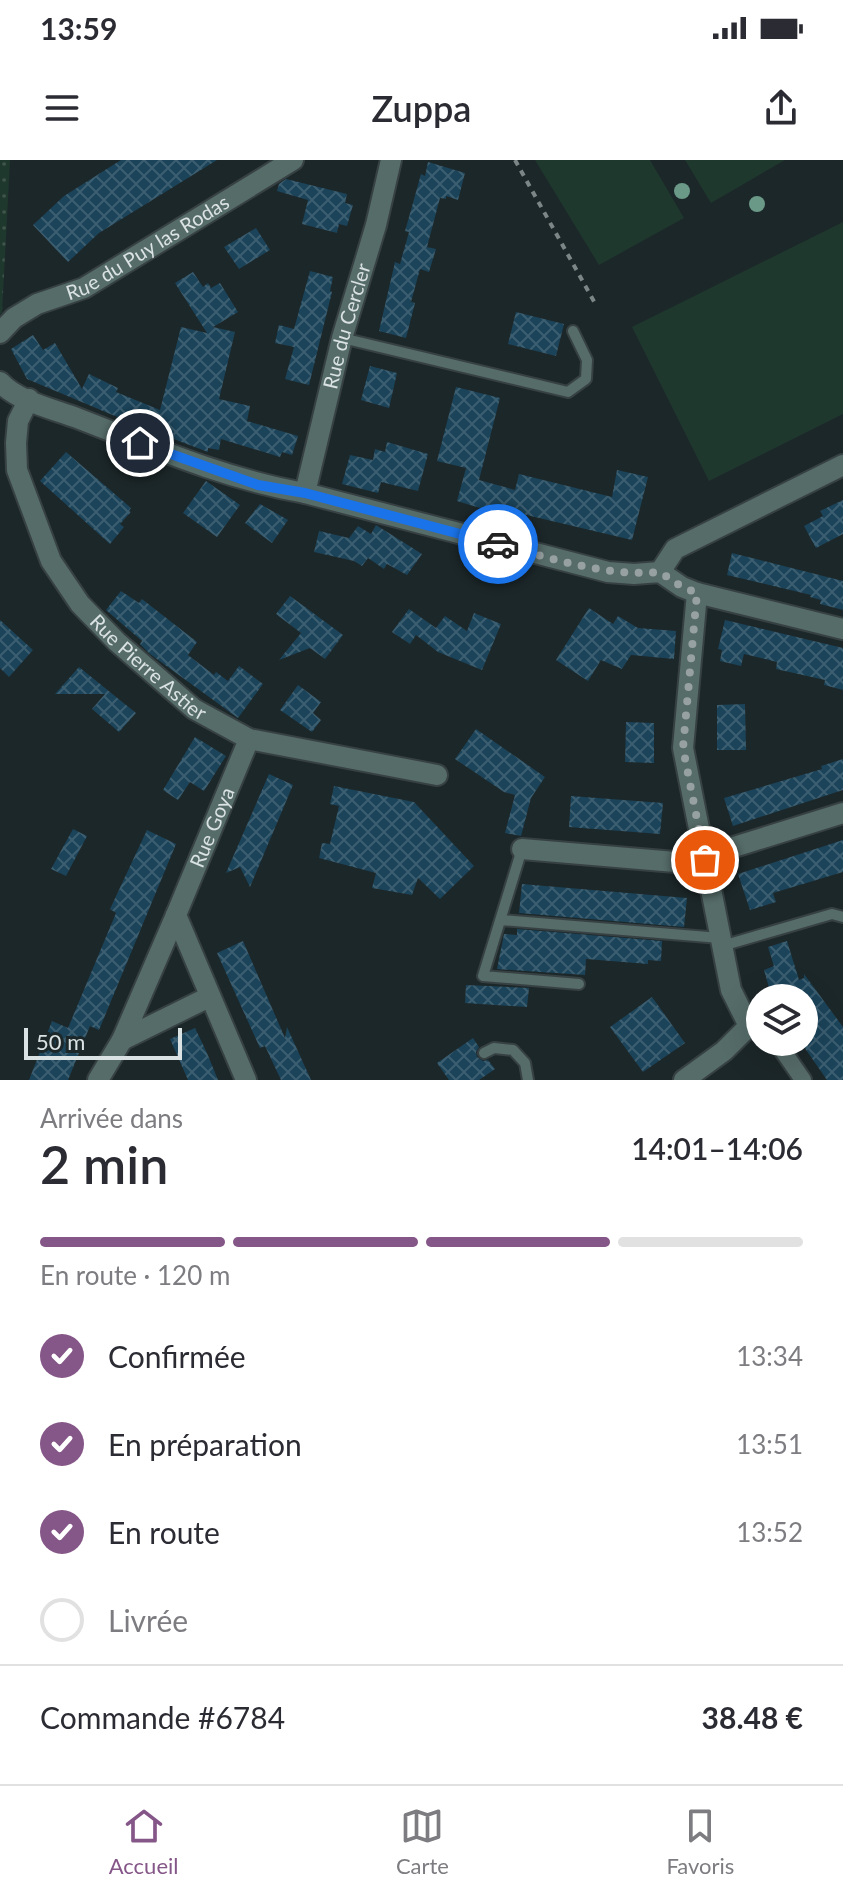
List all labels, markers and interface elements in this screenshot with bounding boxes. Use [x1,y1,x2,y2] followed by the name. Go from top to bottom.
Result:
[40,10,117,46] text: 13:59
[40,86,84,130] icon: menu
[372,86,471,130] text: Zuppa
[759,86,803,130] icon: share
[63,189,233,304] street label: Rue du Puy las Rodas
[317,260,375,391] street label: Rue du Cercler
[106,409,174,477] pin
[118,421,162,465] icon: home
[458,504,538,584] courier
[476,522,520,566] icon: car
[86,609,211,725] street label: Rue Pierre Astier
[184,783,239,871] street label: Rue Goya
[671,826,739,894] pin
[683,838,727,882] icon: bag
[746,984,818,1056] map controls
[746,984,818,1056] button: layers
[24,1024,182,1060] scale bar
[36,1028,85,1055] text: 50 m
[40,1102,183,1134] text: Arrivée dans
[631,1130,803,1166] text: 14:01–14:06
[40,1133,168,1195] text: 2 min
[40,1259,230,1291] text: En route · 120 m
[40,1334,84,1378] icon: check
[108,1338,246,1374] text: Confirmée
[736,1340,803,1372] text: 13:34
[40,1422,84,1466] icon: check
[108,1426,302,1462] text: En préparation
[736,1428,803,1460] text: 13:51
[40,1510,84,1554] icon: check
[108,1514,220,1550] text: En route
[736,1516,803,1548] text: 13:52
[108,1602,188,1638] text: Livrée
[40,1699,285,1735] text: Commande #6784
[702,1699,803,1735] text: 38.48 €
[109,1804,178,1879] tab: Accueil
[396,1804,449,1879] tab: Carte
[666,1804,734,1879] tab: Favoris

